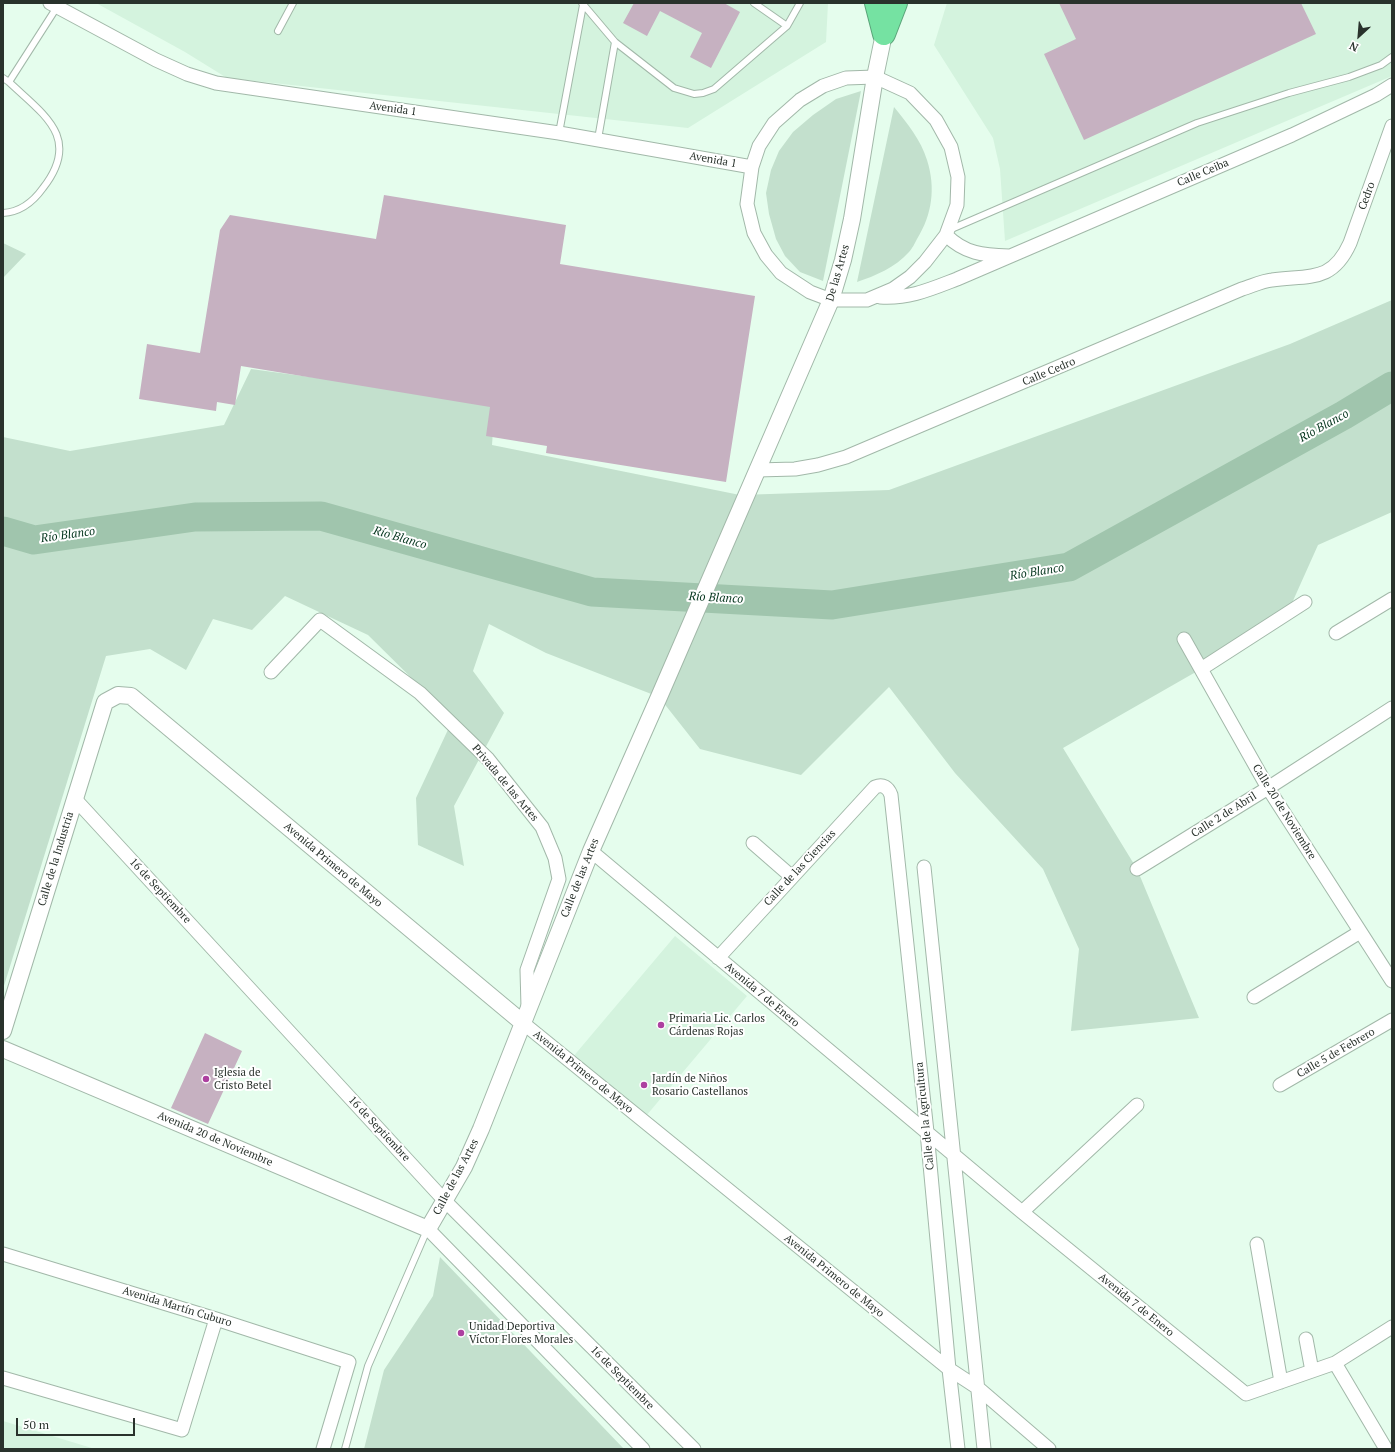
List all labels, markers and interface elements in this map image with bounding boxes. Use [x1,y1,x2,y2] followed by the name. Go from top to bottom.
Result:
[1339,16,1379,56] north arrow
[1347,39,1361,55] text: N
[368,99,418,119] street label: Avenida 1
[688,149,738,171] street label: Avenida 1
[1175,156,1231,190] street label: Calle Ceiba
[1356,180,1378,212] street label: Cedro
[824,243,852,303] street label: De las Artes
[1021,355,1077,389] street label: Calle Cedro
[1297,406,1351,446] water label: Río Blanco
[40,524,96,546] water label: Río Blanco
[372,524,428,552] water label: Río Blanco
[1009,561,1065,583] water label: Río Blanco
[688,589,744,607] water label: Río Blanco
[469,742,541,824] street label: Privada de las Artes
[1249,762,1319,862] street label: Calle 20 de Noviembre
[1189,790,1259,840] street label: Calle 2 de Abril
[35,810,77,908] street label: Calle de la Industria
[281,820,385,910] street label: Avenida Primero de Mayo
[761,827,839,909] street label: Calle de las Ciencias
[558,836,602,920] street label: Calle de las Artes
[126,856,194,926] street label: 16 de Septiembre
[722,960,802,1030] street label: Avenida 7 de Enero
[669,1012,765,1038] place label: Primaria Lic. Carlos Cárdenas Rojas
[656,1020,666,1030] marker: Primaria Lic. Carlos Cárdenas Rojas
[1295,1025,1377,1081] street label: Calle 5 de Febrero
[530,1028,636,1116] street label: Avenida Primero de Mayo
[913,1061,937,1171] street label: Calle de la Agricultura
[214,1066,271,1092] place label: Iglesia de Cristo Betel
[652,1072,748,1098] place label: Jardín de Niños Rosario Castellanos
[201,1074,211,1084] marker: Iglesia de Cristo Betel
[639,1080,649,1090] marker: Jardín de Niños Rosario Castellanos
[345,1094,413,1164] street label: 16 de Septiembre
[155,1109,275,1169] street label: Avenida 20 de Noviembre
[430,1137,482,1217] street label: Calle de las Artes
[781,1232,887,1320] street label: Avenida Primero de Mayo
[1096,1270,1176,1340] street label: Avenida 7 de Enero
[121,1284,233,1330] street label: Avenida Martín Cuburo
[469,1320,573,1346] place label: Unidad Deportiva Víctor Flores Morales
[456,1328,466,1338] marker: Unidad Deportiva Víctor Flores Morales
[587,1343,657,1413] street label: 16 de Septiembre
[18,1410,137,1436] scale bar
[23,1417,49,1432] text: 50 m

